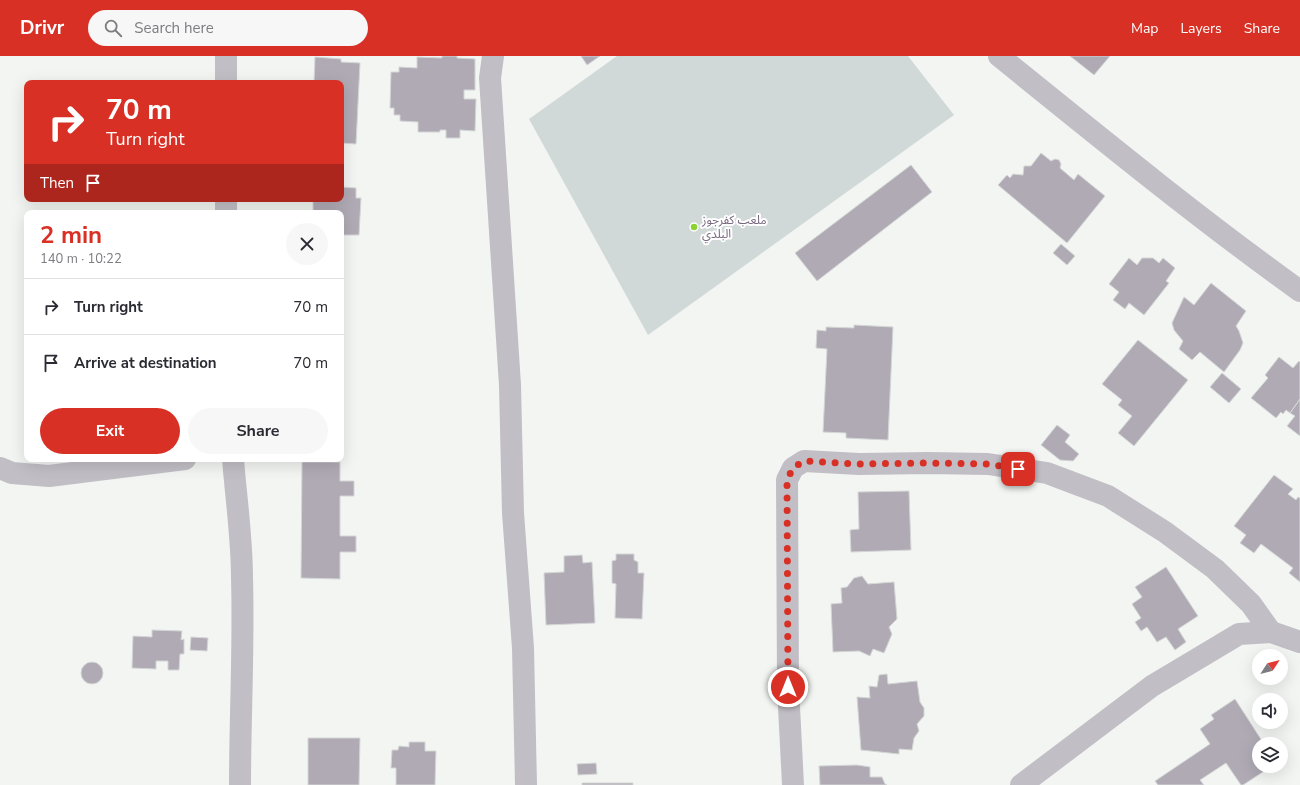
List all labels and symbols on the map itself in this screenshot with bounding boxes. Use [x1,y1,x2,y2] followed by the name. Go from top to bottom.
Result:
[701,212,767,244] place label: ملعب كفرجوز البلدي
[689,222,699,232] marker: ملعب كفرجوز البلدي
[1001,452,1035,486] pin
[1252,649,1288,685] north arrow
[767,666,809,708] position arrow

